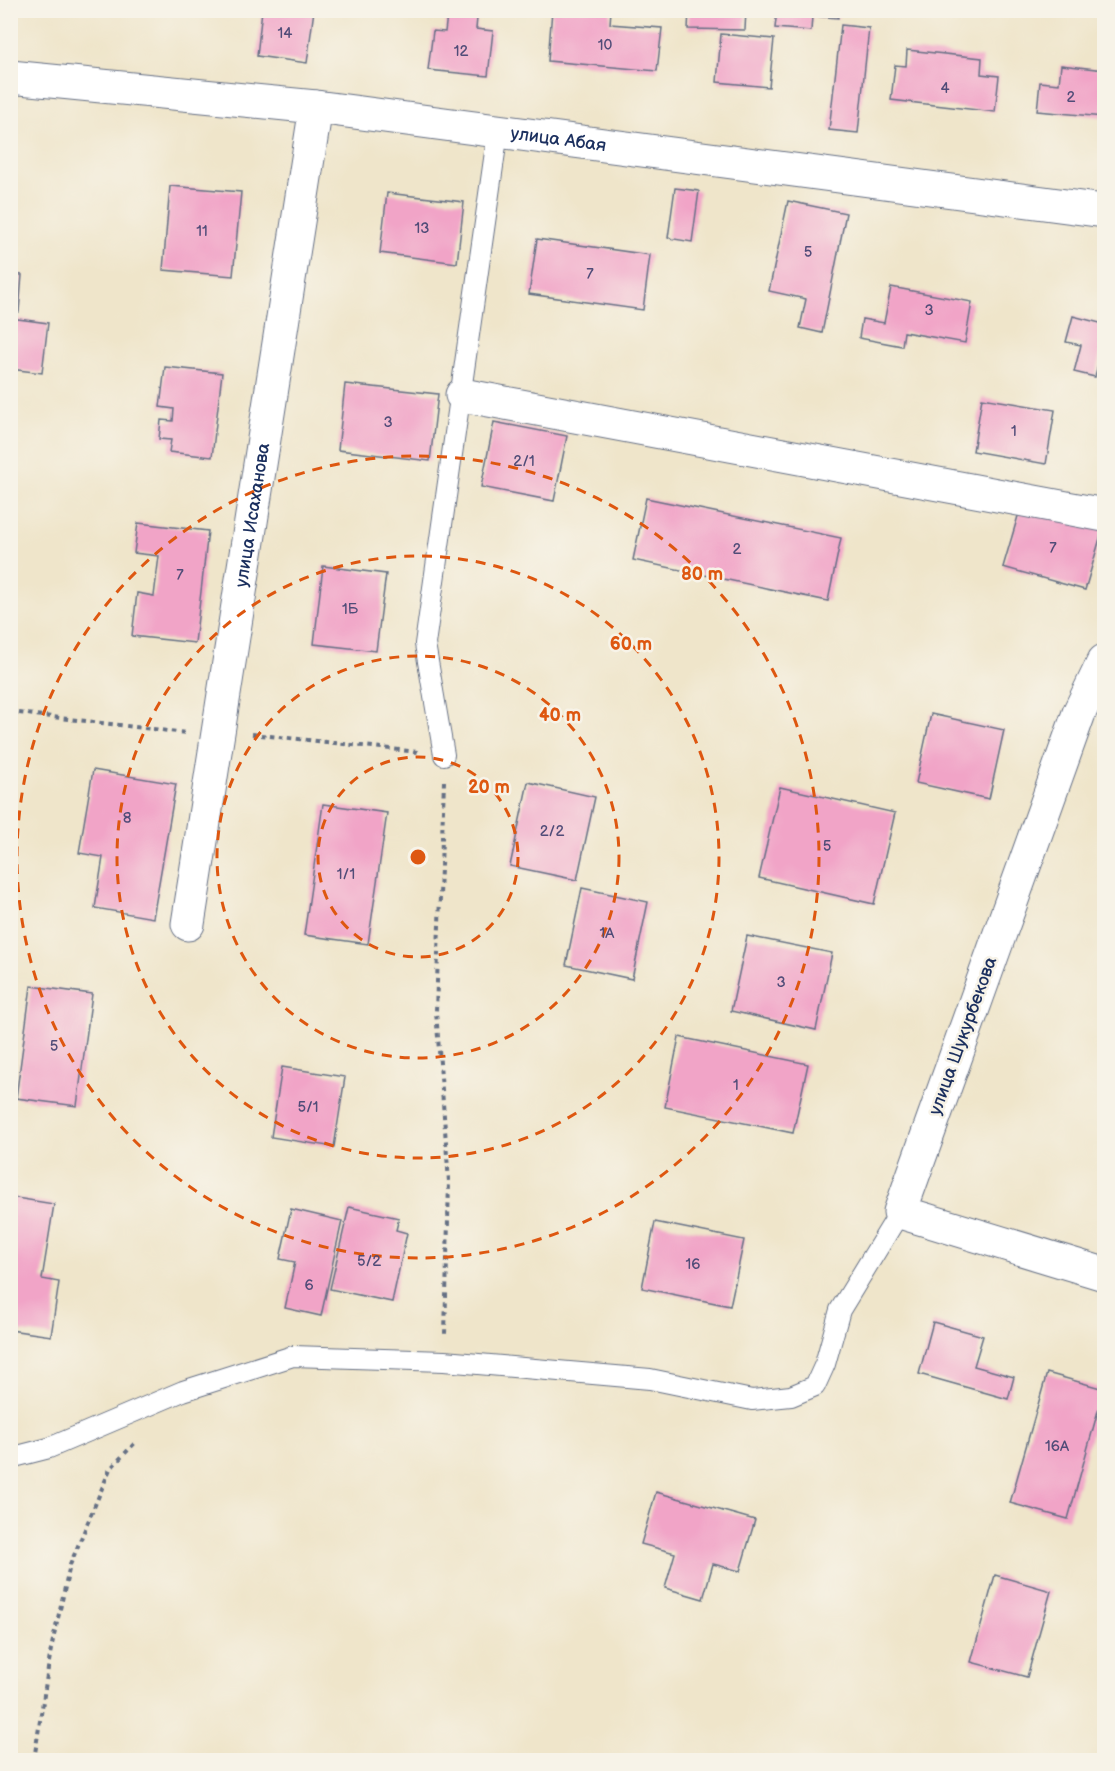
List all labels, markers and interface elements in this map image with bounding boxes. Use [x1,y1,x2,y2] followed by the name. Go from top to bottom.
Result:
[278,24,292,43] house number: 14
[598,36,612,55] house number: 10
[454,42,468,61] house number: 12
[940,79,950,98] house number: 4
[1067,88,1076,107] house number: 2
[509,122,607,156] street label: улица Абая
[414,219,430,238] house number: 13
[196,222,208,241] house number: 11
[804,243,812,262] house number: 5
[586,265,594,284] house number: 7
[924,301,934,320] house number: 3
[383,413,393,432] house number: 3
[1011,422,1017,441] house number: 1
[230,441,274,589] street label: улица Исаханова
[513,452,535,471] house number: 2/1
[1049,539,1057,558] house number: 7
[733,540,742,559] house number: 2
[681,564,723,585] text: 80 m
[176,566,184,585] house number: 7
[342,600,359,619] house number: 1Б
[610,634,652,655] text: 60 m
[539,705,581,726] text: 40 m
[468,777,510,798] text: 20 m
[123,809,132,828] house number: 8
[540,822,564,841] house number: 2/2
[823,837,831,856] house number: 5
[408,847,428,867] centre of rings
[337,865,355,884] house number: 1/1
[600,924,615,943] house number: 1А
[925,954,1002,1118] street label: улица Шукурбекова
[776,973,786,992] house number: 3
[50,1037,58,1056] house number: 5
[733,1076,739,1095] house number: 1
[297,1098,319,1117] house number: 5/1
[357,1252,381,1271] house number: 5/2
[686,1255,700,1274] house number: 16
[304,1276,314,1295] house number: 6
[1045,1437,1070,1456] house number: 16А

